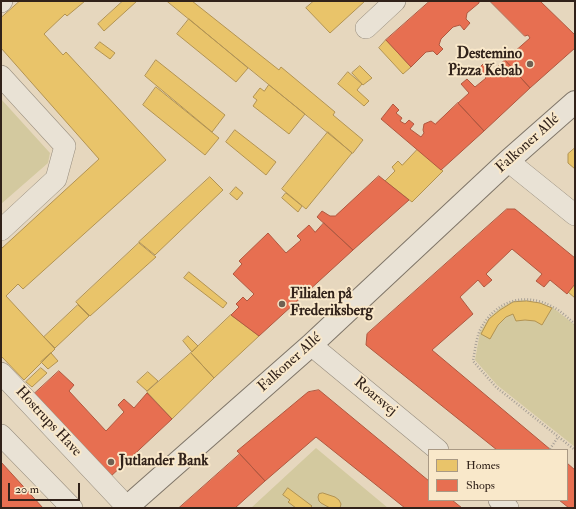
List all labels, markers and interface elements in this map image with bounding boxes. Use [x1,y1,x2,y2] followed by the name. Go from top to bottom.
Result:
[448,46,522,81] place label: Destemino Pizza Kebab
[525,59,535,69] marker: Destemino Pizza Kebab
[493,111,563,177] street label: Falkoner Allé
[290,286,373,321] place label: Filialen på Frederiksberg
[277,299,287,309] marker: Filialen på Frederiksberg
[255,330,325,396] street label: Falkoner Allé
[350,374,400,420] street label: Roarsvej
[11,383,85,461] street label: Hostrups Have
[428,449,568,501] legend
[119,453,208,471] place label: Jutlander Bank
[106,457,116,467] marker: Jutlander Bank
[466,458,500,473] text: Homes
[10,475,82,501] scale bar
[466,478,495,493] text: Shops
[15,482,39,497] text: 20 m

